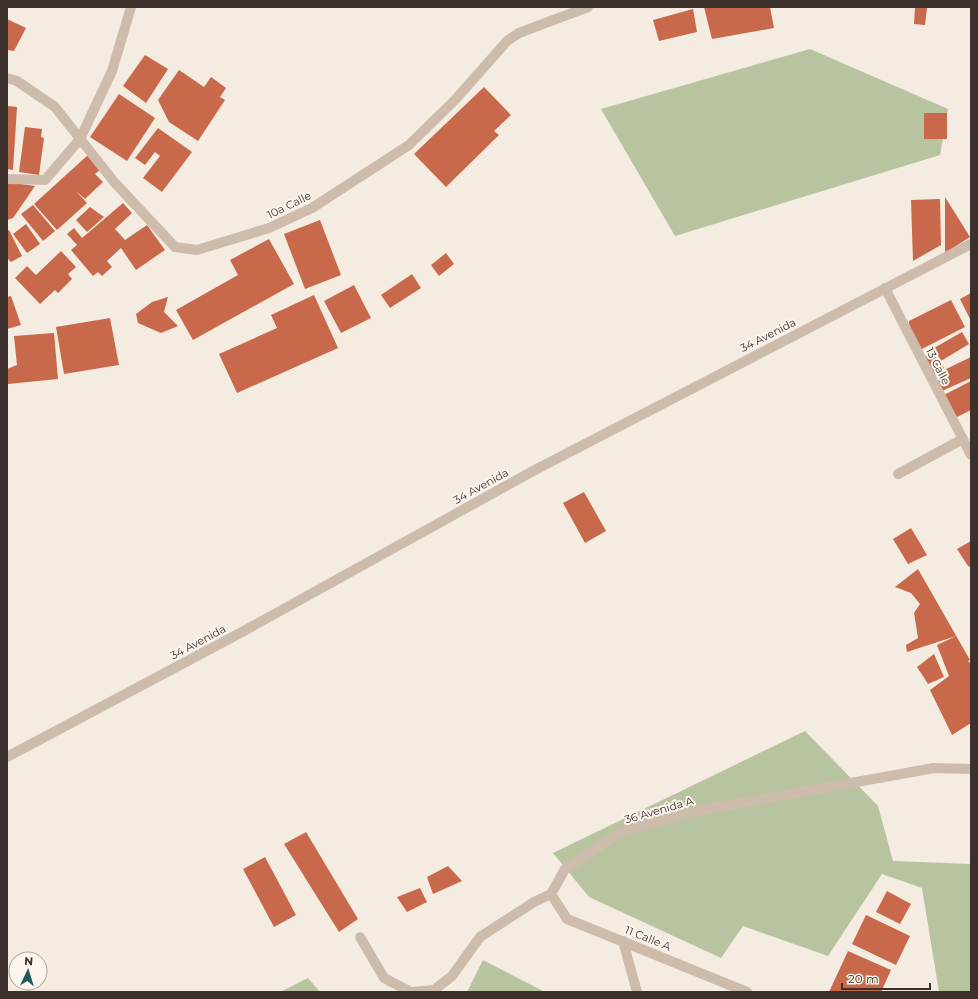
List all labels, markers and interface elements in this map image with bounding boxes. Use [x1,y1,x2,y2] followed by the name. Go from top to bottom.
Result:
[265,188,314,222] street label: 10a Calle
[738,315,798,355] street label: 34 Avenida
[923,345,953,387] street label: 13 Calle
[451,465,511,507] street label: 34 Avenida
[168,622,228,662] street label: 34 Avenida
[623,793,695,827] street label: 36 Avenida A
[623,922,673,954] street label: 11 Calle A
[8,951,48,991] north arrow
[24,954,34,968] text: N
[842,965,930,991] scale bar
[848,971,879,986] text: 20 m

